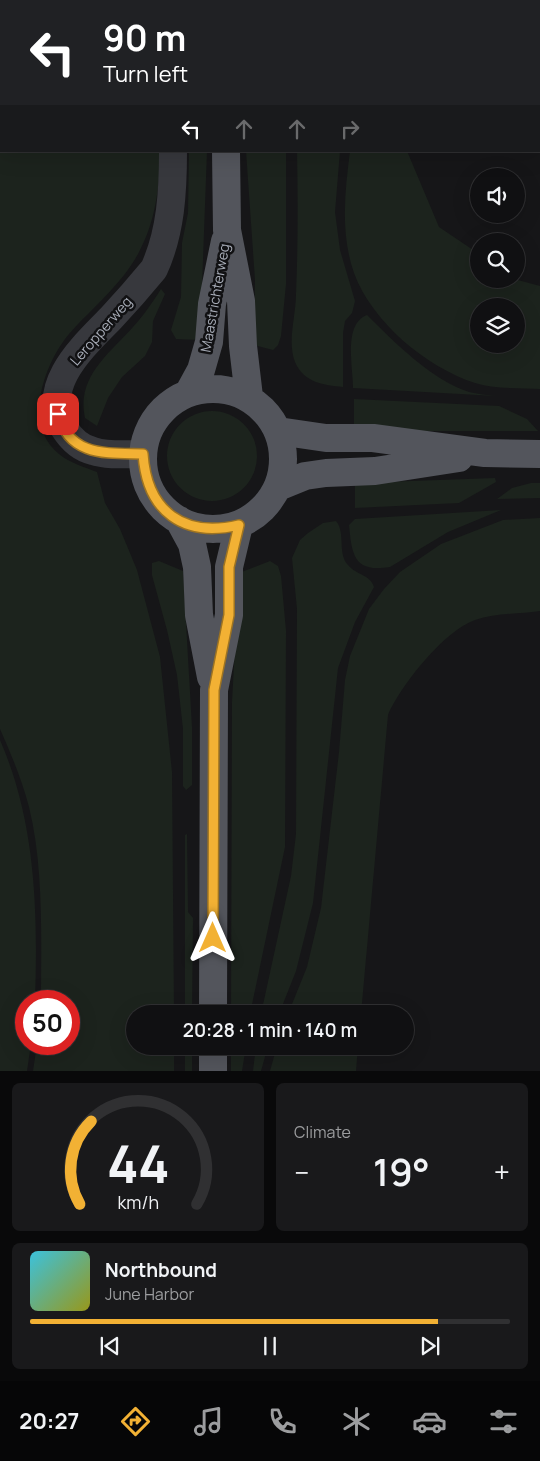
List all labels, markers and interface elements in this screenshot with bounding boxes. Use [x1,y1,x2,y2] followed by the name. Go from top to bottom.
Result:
[103,14,186,62] text: 90 m
[20,20,85,85] icon: left
[103,59,188,89] text: Turn left
[177,115,205,143] icon: left
[230,115,258,143] icon: ahead
[283,115,311,143] icon: ahead
[336,115,364,143] icon: right
[470,168,525,353] map controls
[470,168,525,223] button: sound
[470,233,525,288] button: search
[196,242,233,354] street label: Maastrichterweg
[65,292,136,369] street label: Leropperweg
[470,298,525,353] button: layers
[37,393,79,435] pin
[44,400,72,428] icon: arrive
[186,911,238,963] position arrow
[15,990,80,1055] speed limit sign: 50
[183,1017,357,1043] text: 20:28 · 1 min · 140 m
[294,1121,351,1143] text: Climate
[107,1128,169,1199] text: 44
[373,1145,430,1197] text: 19°
[294,1153,309,1191] text: −
[494,1153,510,1191] text: +
[117,1190,159,1214] text: km/h
[105,1257,217,1283] text: Northbound
[105,1283,194,1305] text: June Harbor
[96,1332,124,1360] icon: previous
[256,1332,284,1360] icon: pause
[416,1332,444,1360] icon: next
[118,1404,153,1439] icon: directions
[191,1404,226,1439] icon: music
[265,1404,300,1439] icon: phone
[339,1404,374,1439] icon: climate
[412,1404,447,1439] icon: car
[486,1404,521,1439] icon: filters
[19,1406,79,1436] text: 20:27

